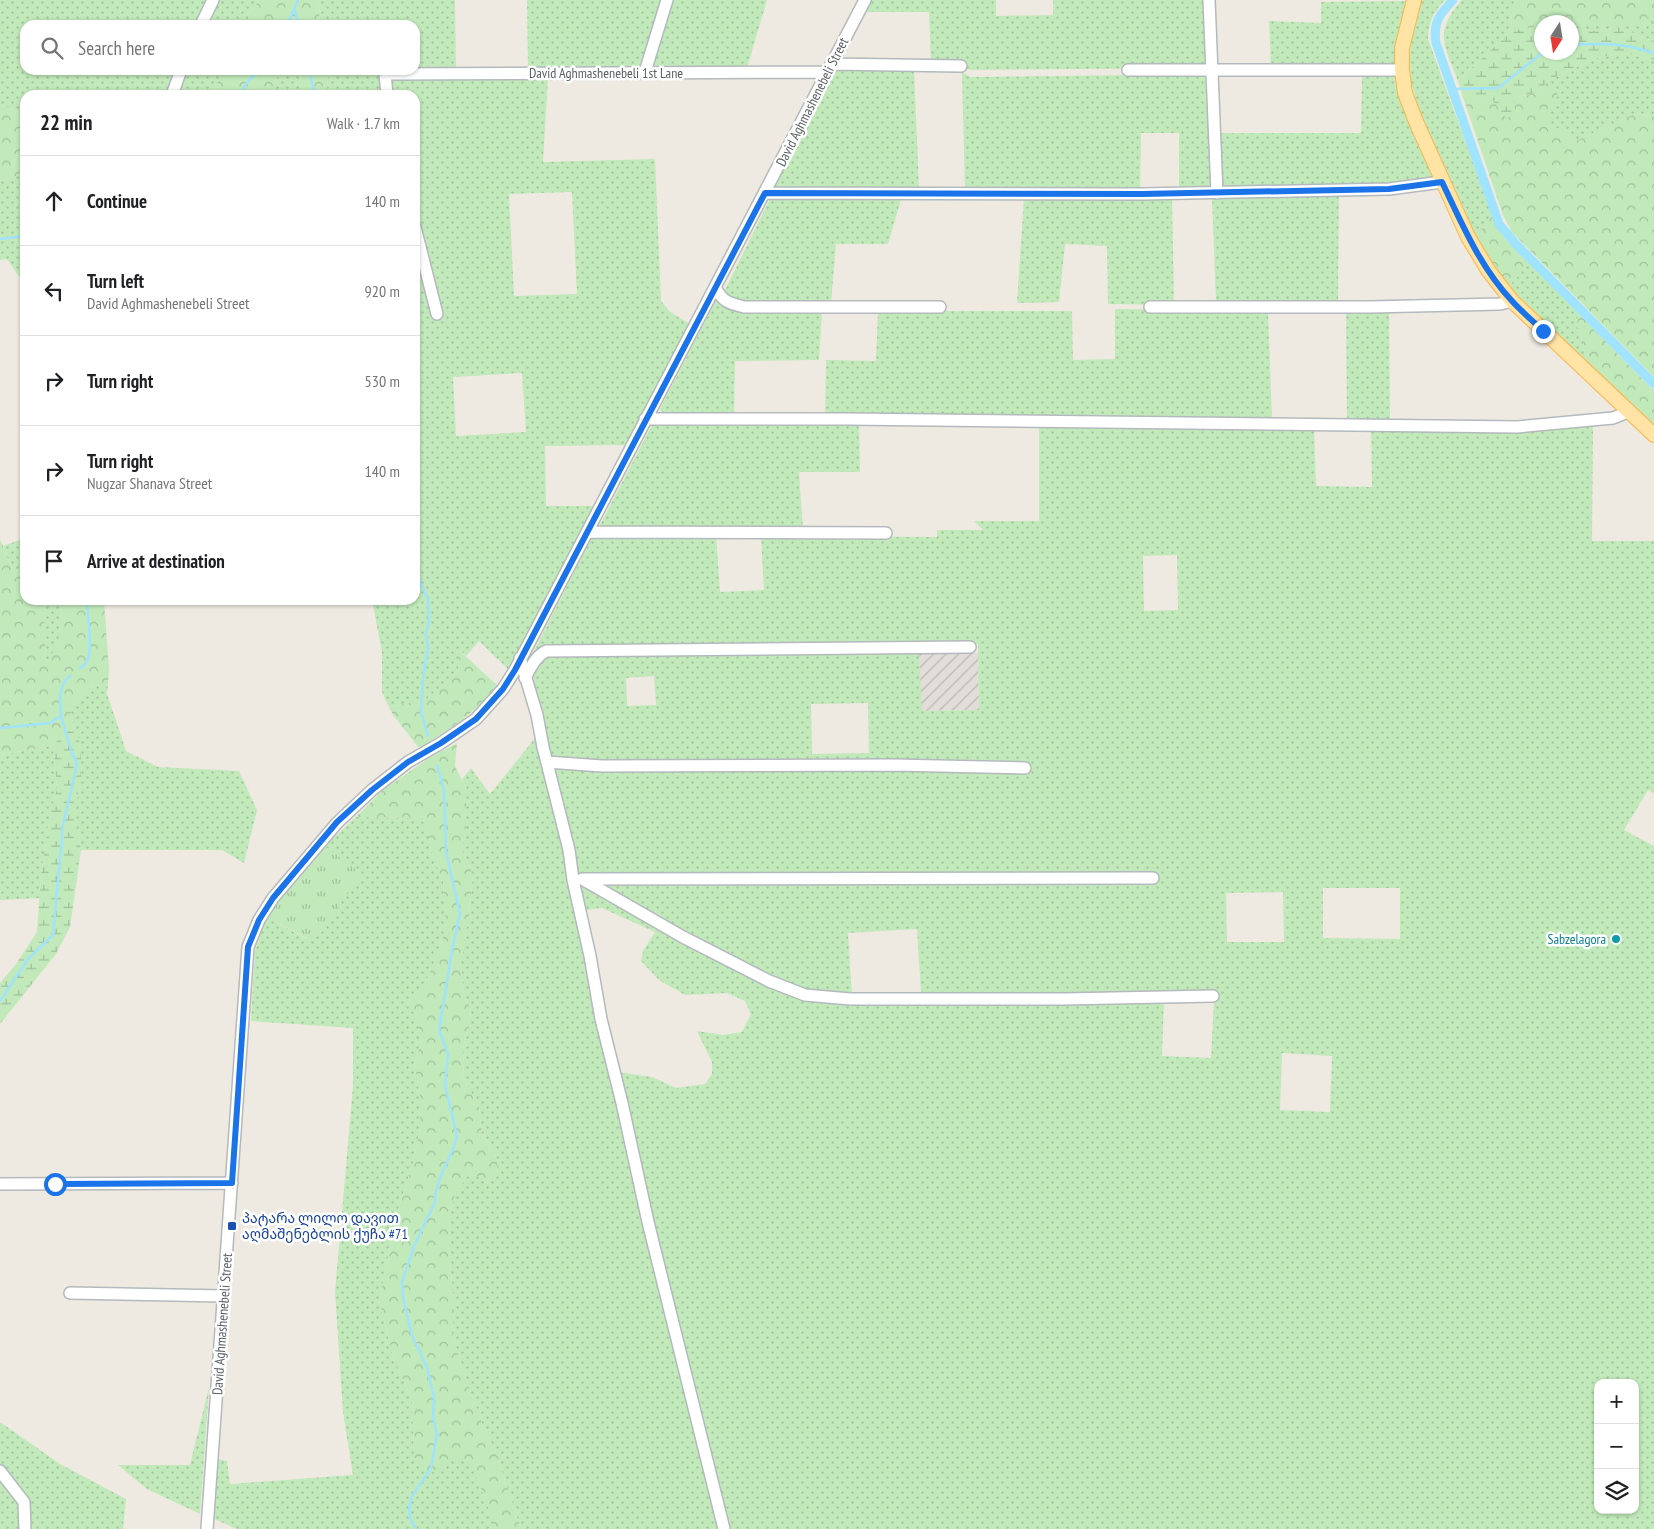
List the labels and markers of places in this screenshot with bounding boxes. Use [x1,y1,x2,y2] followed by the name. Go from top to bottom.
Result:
[1547,930,1606,948] place label: Sabzelagora
[1610,933,1622,945] marker: Sabzelagora
[242,1209,408,1243] place label: პატარა ლილო დავით აღმაშენებლის ქუჩა #71
[226,1220,238,1232] marker: პატარა ლილო დავით აღმაშენებლის ქუჩა #71

